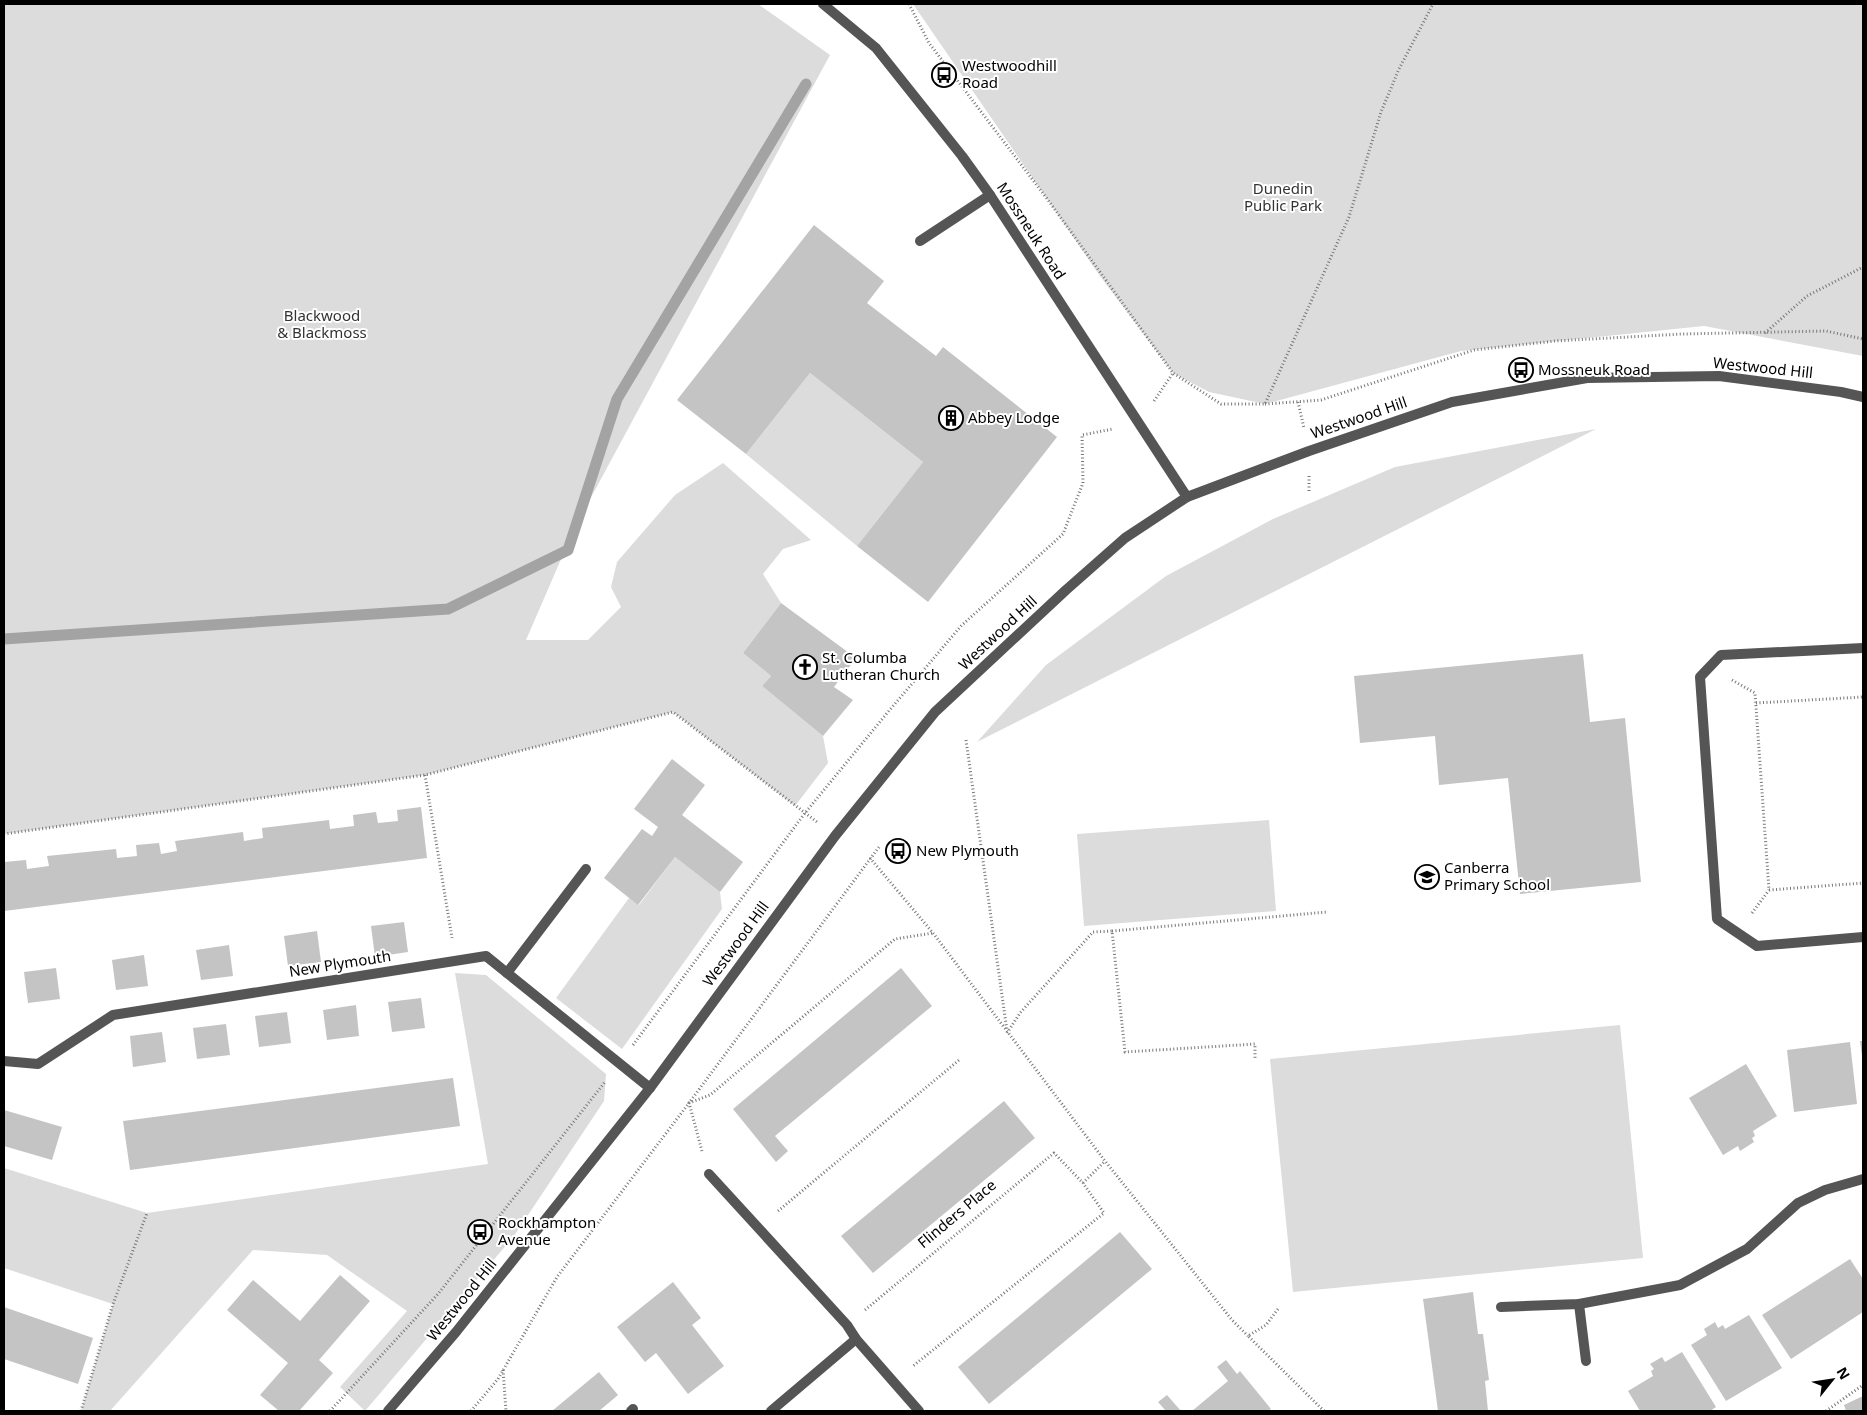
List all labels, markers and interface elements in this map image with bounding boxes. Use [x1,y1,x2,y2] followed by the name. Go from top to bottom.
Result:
[962,55,1057,92] place label: Westwoodhill Road
[931,62,957,88] bus stop icon: Westwoodhill Road
[993,178,1071,283] street label: Mossneuk Road
[1244,178,1322,215] park label: Dunedin Public Park
[277,305,367,342] park label: Blackwood & Blackmoss
[1712,352,1814,382] street label: Westwood Hill
[1508,357,1534,383] bus stop icon: Mossneuk Road
[1538,359,1650,379] place label: Mossneuk Road
[1308,391,1409,443] street label: Westwood Hill
[938,405,964,431] building icon: Abbey Lodge
[968,407,1060,427] place label: Abbey Lodge
[954,591,1041,674] street label: Westwood Hill
[822,647,940,684] place label: St. Columba Lutheran Church
[792,654,818,680] church icon: St. Columba Lutheran Church
[885,838,911,864] bus stop icon: New Plymouth
[916,840,1019,860] place label: New Plymouth
[1444,857,1550,894] place label: Canberra Primary School
[1414,864,1440,890] school or university icon: Canberra Primary School
[698,897,773,990] street label: Westwood Hill
[287,945,392,981] street label: New Plymouth
[913,1174,1000,1252] street label: Flinders Place
[498,1212,596,1249] place label: Rockhampton Avenue
[467,1219,493,1245] bus stop icon: Rockhampton Avenue
[422,1254,501,1345] street label: Westwood Hill
[1807,1355,1857,1405] north arrow
[1833,1364,1855,1383] text: N

